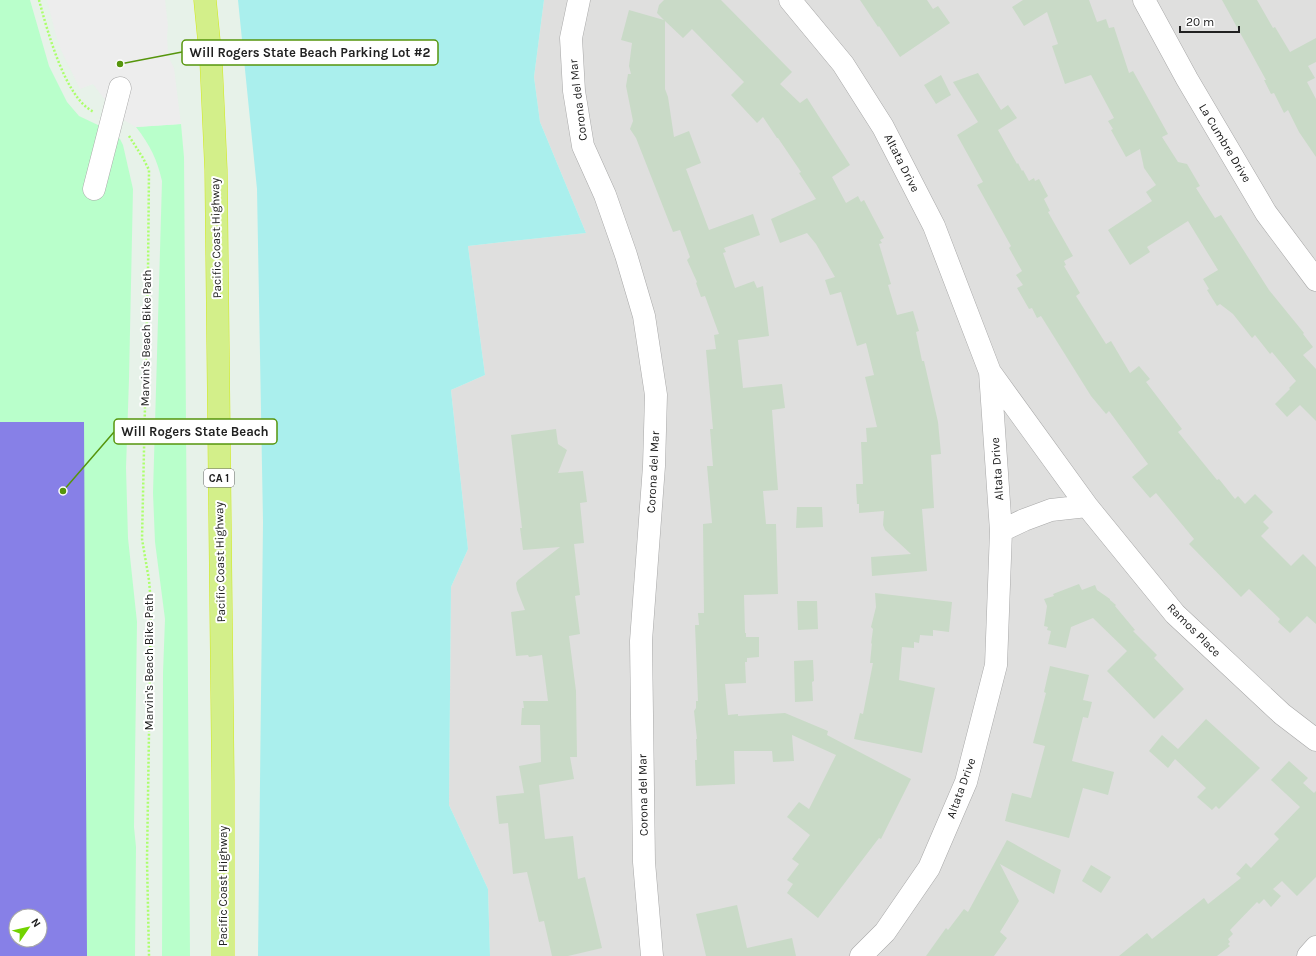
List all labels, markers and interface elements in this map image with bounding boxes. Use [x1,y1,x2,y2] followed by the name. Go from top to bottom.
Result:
[1180,8,1239,34] scale bar
[1186,15,1214,29] text: 20 m
[182,40,438,65] callout: Will Rogers State Beach Parking Lot #2
[190,45,431,60] text: Will Rogers State Beach Parking Lot #2
[566,58,590,142] street label: Corona del Mar
[1196,101,1254,185] street label: La Cumbre Drive
[881,132,923,194] street label: Altata Drive
[208,177,224,298] street label: Pacific Coast Highway
[138,269,154,407] street label: Marvin's Beach Bike Path
[114,419,277,444] callout: Will Rogers State Beach
[121,424,269,439] text: Will Rogers State Beach
[644,430,662,513] street label: Corona del Mar
[988,437,1006,501] street label: Altata Drive
[204,469,234,487] road number: CA 1
[212,501,228,622] street label: Pacific Coast Highway
[142,593,156,731] street label: Marvin's Beach Bike Path
[1164,600,1224,660] street label: Ramos Place
[635,753,651,836] street label: Corona del Mar
[944,756,978,820] street label: Altata Drive
[216,825,230,946] street label: Pacific Coast Highway
[8,908,48,948] north arrow
[28,916,43,930] text: N

